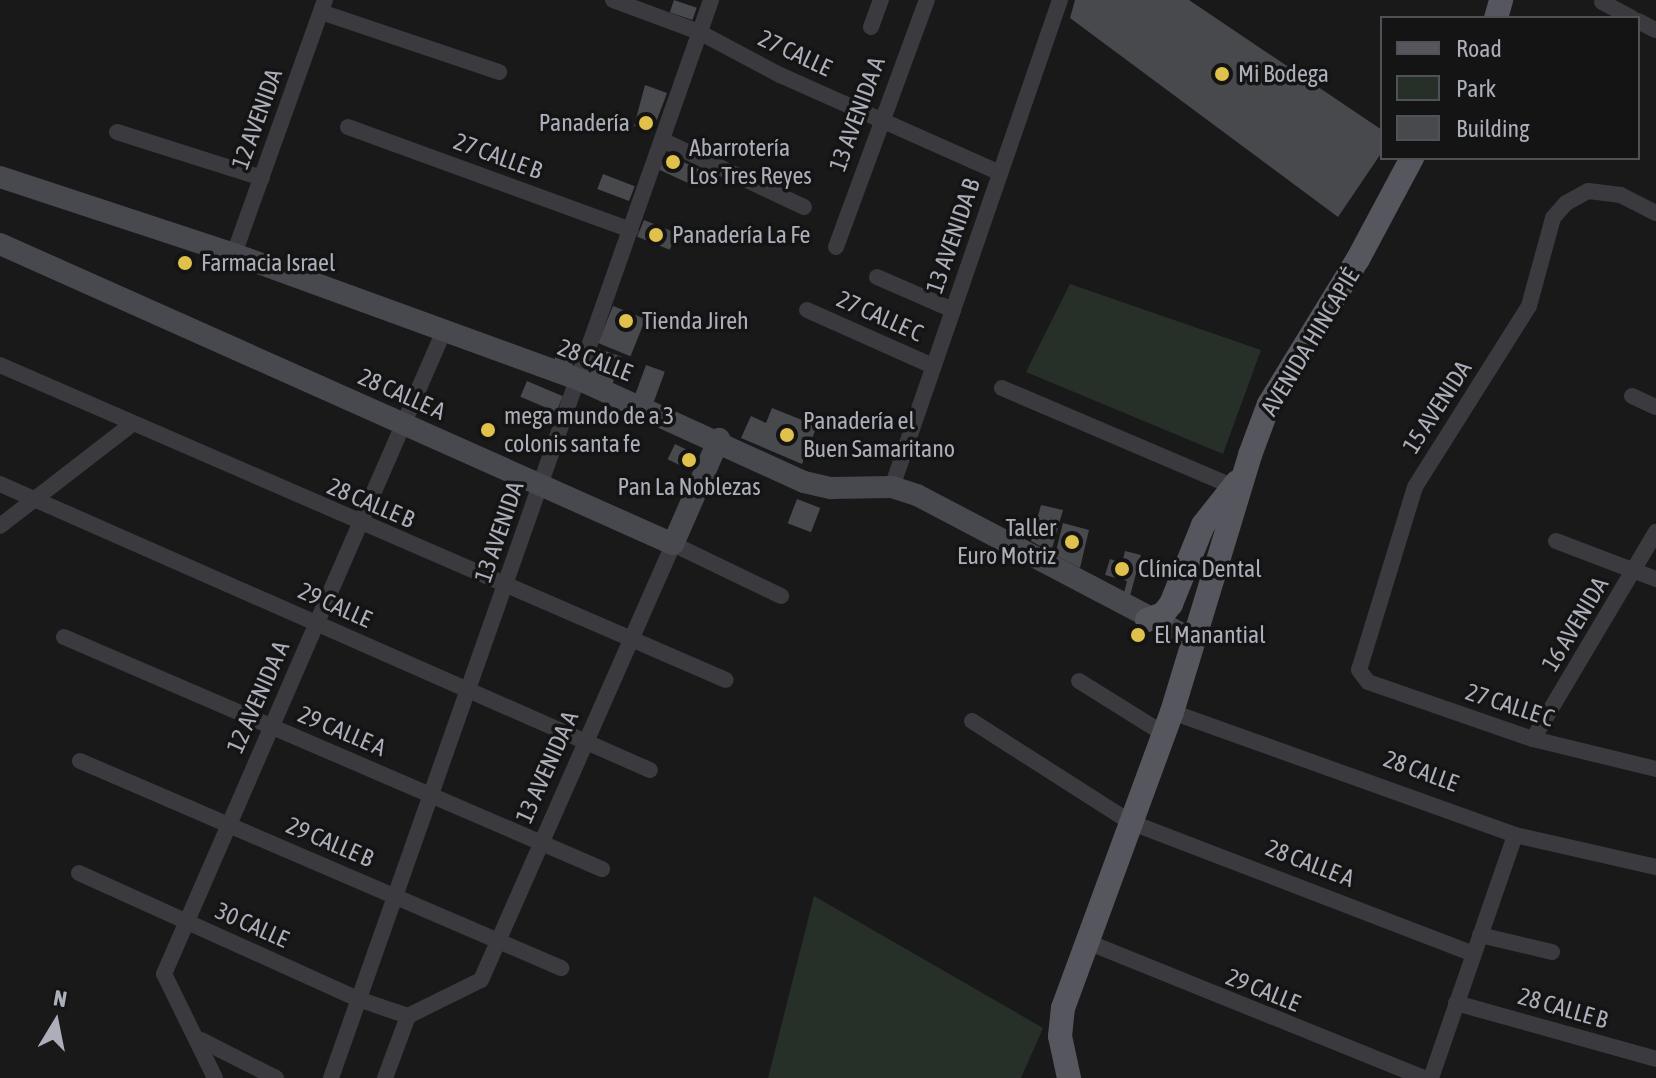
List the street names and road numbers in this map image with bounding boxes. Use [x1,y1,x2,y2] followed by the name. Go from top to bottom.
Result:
[754,24,836,82] street label: 27 CALLE
[823,53,891,175] street label: 13 AVENIDA A
[226,65,288,173] street label: 12 AVENIDA
[450,127,546,185] street label: 27 CALLE B
[920,175,986,297] street label: 13 AVENIDA B
[1255,263,1365,421] street label: AVENIDA HINCAPIÉ
[832,284,928,348] street label: 27 CALLE C
[554,333,636,387] street label: 28 CALLE
[1396,355,1478,459] street label: 15 AVENIDA
[354,362,450,426] street label: 28 CALLE A
[323,472,419,534] street label: 28 CALLE B
[468,478,530,586] street label: 13 AVENIDA
[1536,572,1614,676] street label: 16 AVENIDA
[294,576,376,634] street label: 29 CALLE
[221,636,295,758] street label: 12 AVENIDA A
[1462,677,1558,733] street label: 27 CALLE C
[294,700,390,762] street label: 29 CALLE A
[510,706,584,828] street label: 13 AVENIDA A
[1380,744,1462,798] street label: 28 CALLE
[282,811,378,873] street label: 29 CALLE B
[1262,833,1358,893] street label: 28 CALLE A
[211,896,293,954] street label: 30 CALLE
[1222,962,1304,1018] street label: 29 CALLE
[1515,981,1611,1035] street label: 28 CALLE B

